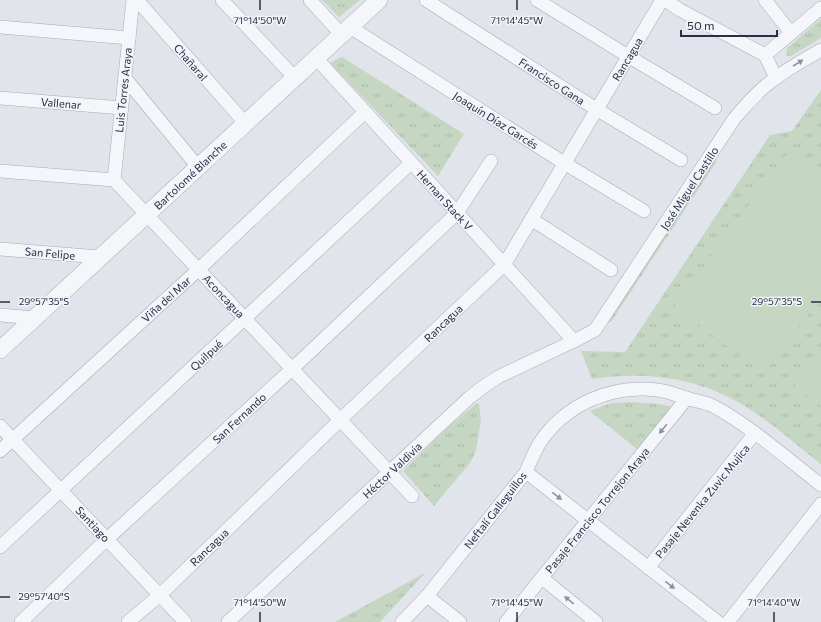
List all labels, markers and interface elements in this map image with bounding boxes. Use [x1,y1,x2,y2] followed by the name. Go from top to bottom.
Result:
[681,12,777,38] scale bar
[234,14,286,26] text: 71°14'50"W
[491,14,543,26] text: 71°14'45"W
[687,18,715,32] text: 50 m
[609,35,645,83] street label: Rancagua
[172,41,210,83] street label: Chañaral
[112,47,134,133] street label: Luis Torres Araya
[517,55,587,107] street label: Francisco Gana
[792,60,804,67] one-way arrow
[451,89,541,152] street label: Joaquín Díaz Garcés
[40,95,82,111] street label: Vallenar
[151,138,229,212] street label: Bartolomé Blanche
[657,144,722,233] street label: José Miguel Castillo
[415,167,476,233] street label: Hernan Stack V
[24,244,76,262] street label: San Felipe
[201,272,247,320] street label: Aconcagua
[139,273,194,325] street label: Viña del Mar
[19,295,69,307] text: 29°57'35"S
[752,295,802,307] text: 29°57'35"S
[421,301,465,345] street label: Rancagua
[187,337,225,373] street label: Quilpué
[210,390,269,446] street label: San Fernando
[658,423,667,434] one-way arrow
[360,439,424,501] street label: Héctor Valdivia
[652,442,752,560] street label: Pasaje Nevenka Zuvic Mujica
[542,445,652,575] street label: Pasaje Francisco Torrejon Araya
[461,469,529,551] street label: Neftalí Galleguillos
[551,492,562,500] one-way arrow
[73,503,113,545] street label: Santiago
[187,525,231,569] street label: Rancagua
[665,580,676,589] one-way arrow
[18,590,70,602] text: 29°57'40"S
[234,596,286,608] text: 71°14'50"W
[491,596,543,608] text: 71°14'45"W
[563,596,574,604] one-way arrow
[747,596,801,608] text: 71°14'40"W

